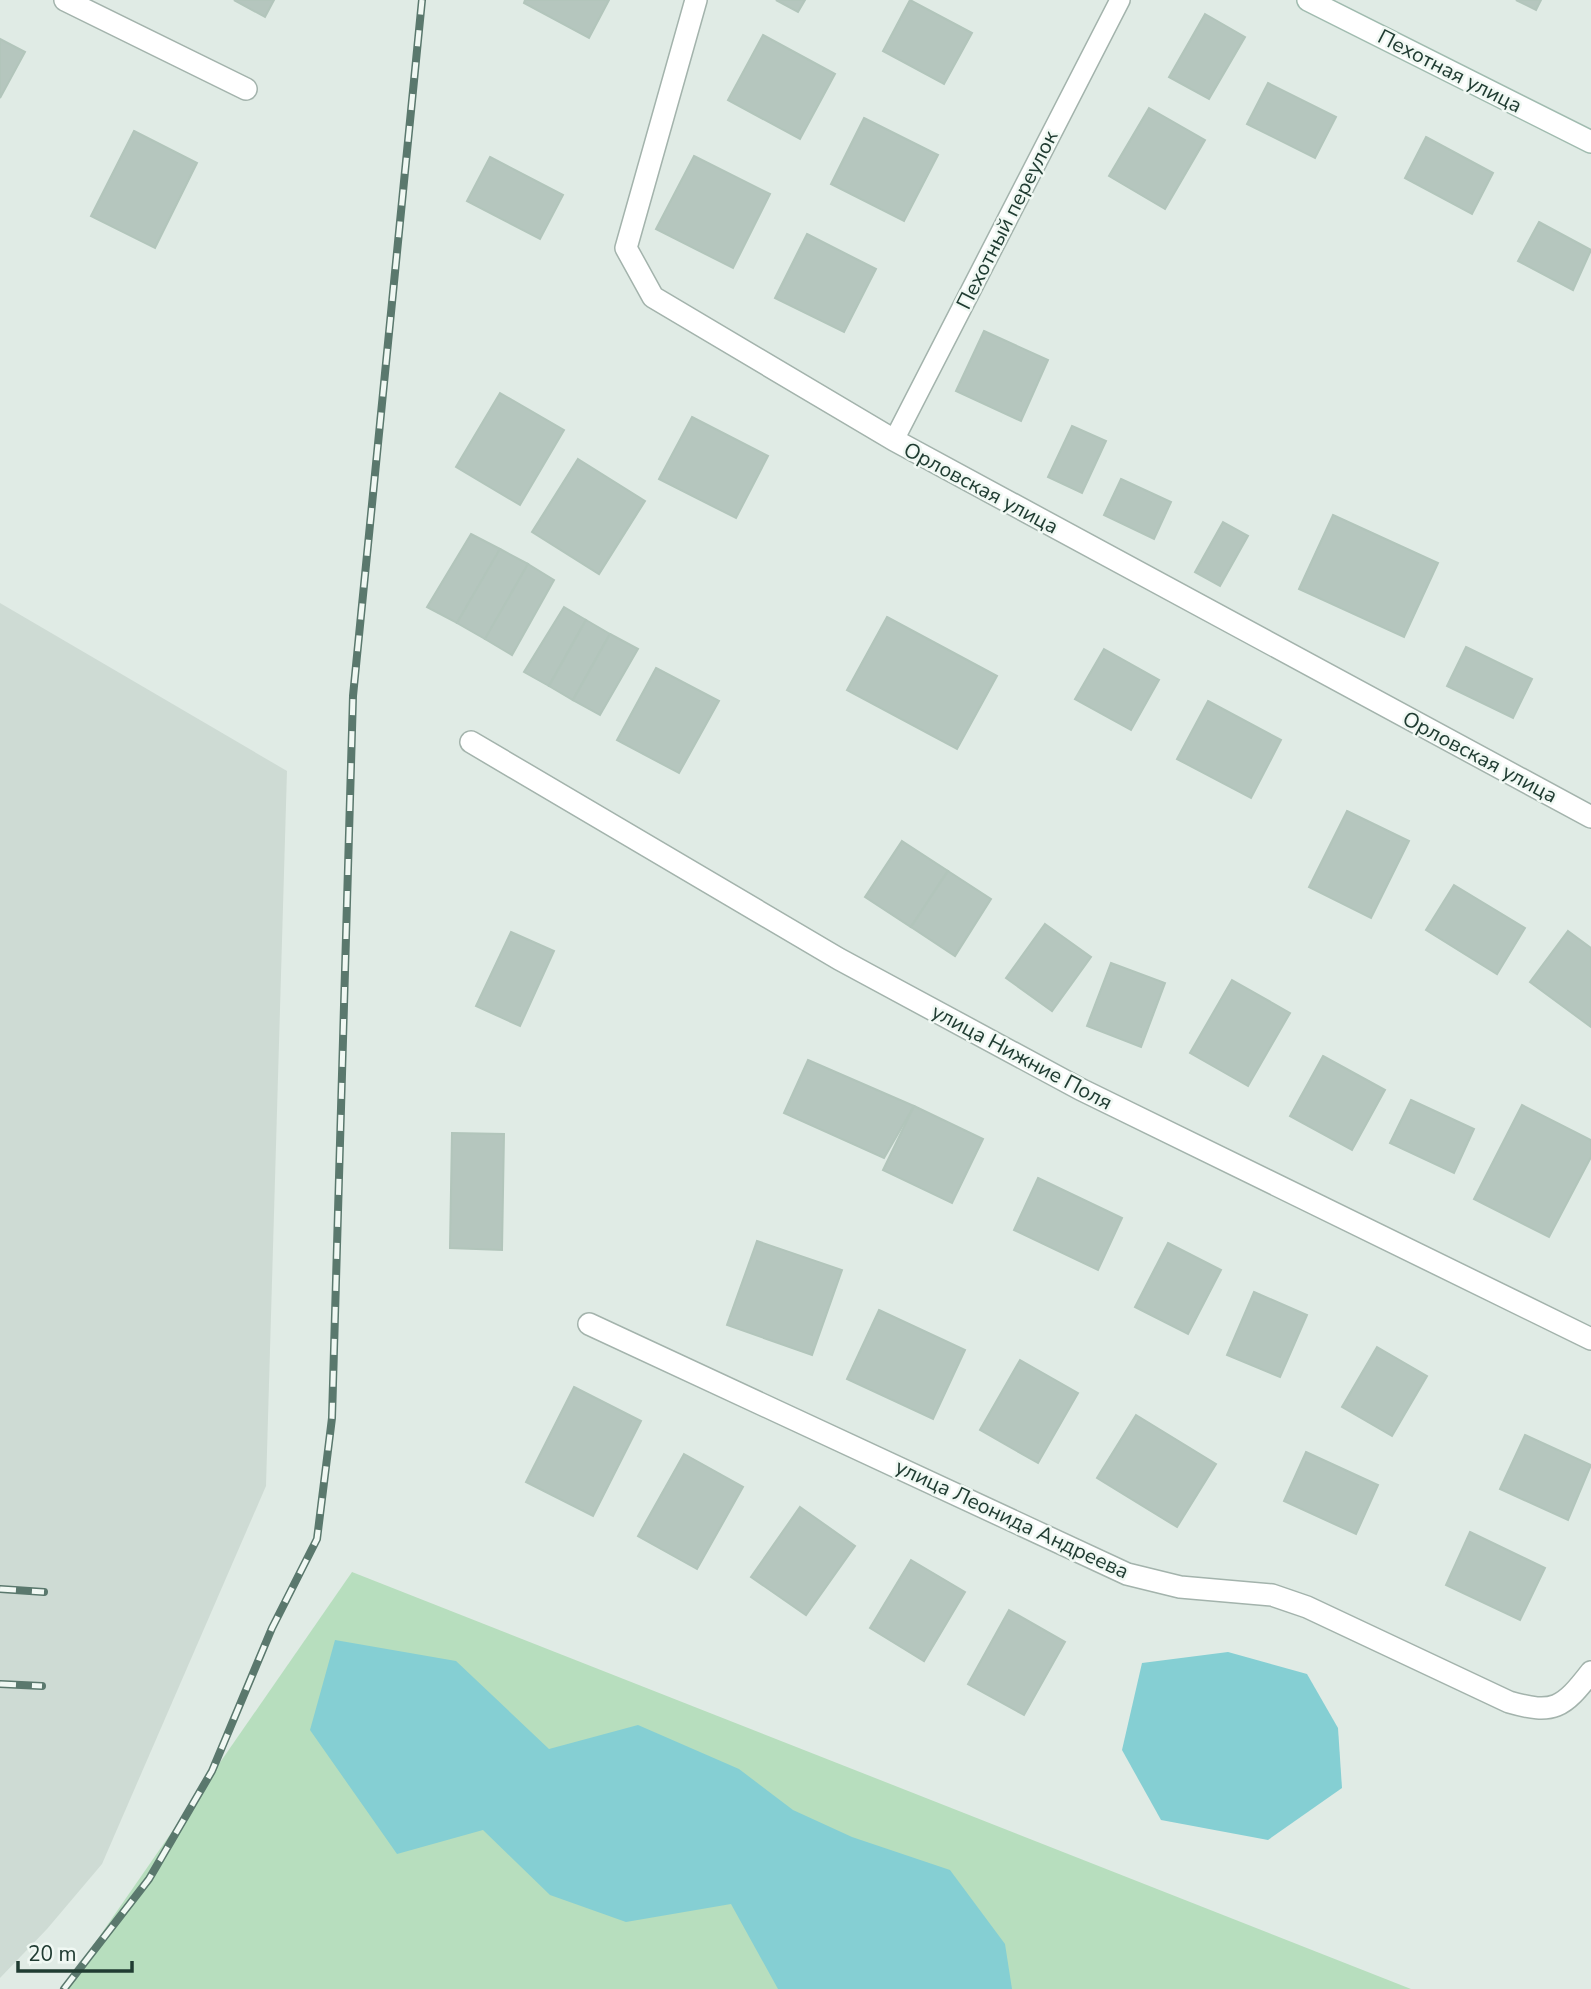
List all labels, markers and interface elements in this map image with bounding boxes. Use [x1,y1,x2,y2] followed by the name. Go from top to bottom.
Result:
[1373,23,1527,119] street label: Пехотная улица
[950,125,1065,314] street label: Пехотный переулок
[899,435,1063,541] street label: Орловская улица
[1398,704,1562,810] street label: Орловская улица
[927,997,1117,1117] street label: улица Нижние Поля
[891,1453,1133,1585] street label: улица Леонида Андреева
[18,1930,131,1974] scale bar
[28,1940,77,1968] text: 20 m

